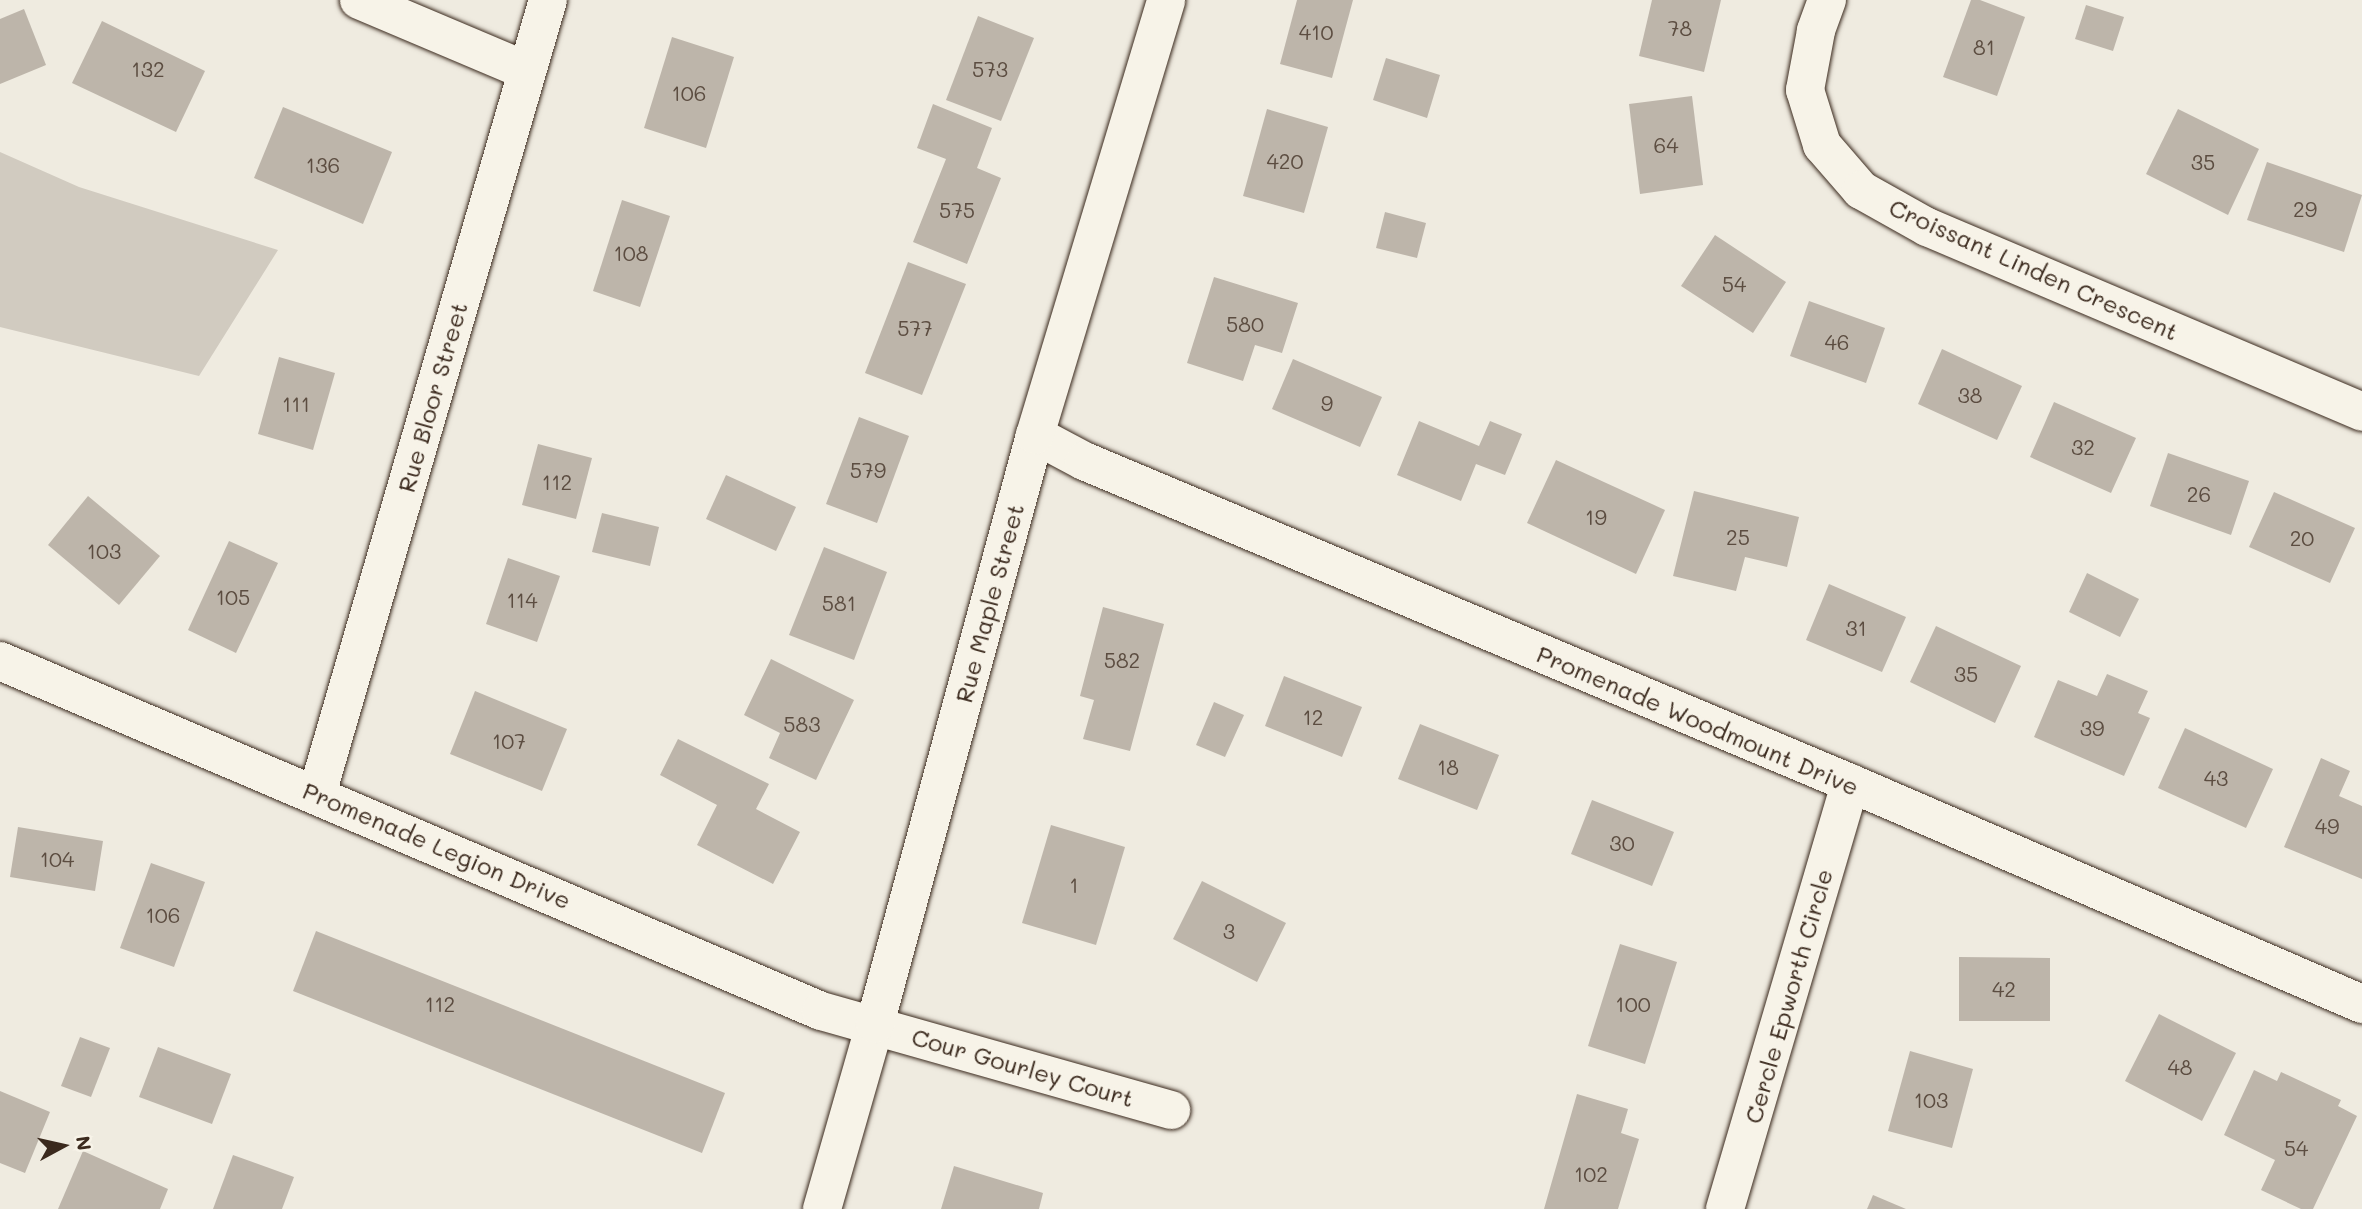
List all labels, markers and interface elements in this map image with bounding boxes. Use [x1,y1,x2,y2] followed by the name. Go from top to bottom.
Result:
[1668,15,1692,41] house number: 78
[1299,19,1333,45] house number: 410
[1973,34,1995,60] house number: 81
[131,56,165,82] house number: 132
[972,56,1008,82] house number: 573
[671,80,707,106] house number: 106
[1653,132,1679,158] house number: 64
[1267,148,1303,174] house number: 420
[2191,149,2215,175] house number: 35
[306,152,340,178] house number: 136
[1885,192,2183,346] street label: Croissant Linden Crescent
[2293,196,2317,222] house number: 29
[939,197,975,223] house number: 575
[613,240,649,266] house number: 108
[1722,271,1746,297] house number: 54
[391,299,473,495] street label: Rue Bloor Street
[1226,311,1264,337] house number: 580
[897,315,933,341] house number: 577
[1824,329,1850,355] house number: 46
[1957,382,1983,408] house number: 38
[1321,390,1333,416] house number: 9
[282,391,310,417] house number: 111
[2071,434,2095,460] house number: 32
[850,457,886,483] house number: 579
[542,469,572,495] house number: 112
[2187,481,2211,507] house number: 26
[949,500,1029,706] street label: Rue Maple Street
[1585,504,1607,530] house number: 19
[1726,524,1750,550] house number: 25
[2290,525,2314,551] house number: 20
[87,538,121,564] house number: 103
[216,584,250,610] house number: 105
[506,587,538,613] house number: 114
[822,590,856,616] house number: 581
[1845,615,1867,641] house number: 31
[1533,639,1863,801] street label: Promenade Woodmount Drive
[1104,647,1140,673] house number: 582
[1954,661,1978,687] house number: 35
[1302,704,1324,730] house number: 12
[783,711,821,737] house number: 583
[2080,715,2104,741] house number: 39
[492,728,526,754] house number: 107
[1437,754,1459,780] house number: 18
[2204,765,2228,791] house number: 43
[299,775,575,915] street label: Promenade Legion Drive
[2315,813,2339,839] house number: 49
[1609,830,1635,856] house number: 30
[40,846,74,872] house number: 104
[1738,865,1838,1127] street label: Cercle Epworth Circle
[1069,872,1079,898] house number: 1
[145,902,181,928] house number: 106
[1223,918,1235,944] house number: 3
[1992,976,2016,1002] house number: 42
[425,991,455,1017] house number: 112
[1615,991,1651,1017] house number: 100
[909,1022,1137,1112] street label: Cour Gourley Court
[2167,1054,2193,1080] house number: 48
[1914,1087,1948,1113] house number: 103
[28,1111,98,1181] north arrow
[71,1134,98,1152] text: N
[2284,1135,2308,1161] house number: 54
[1574,1161,1608,1187] house number: 102

